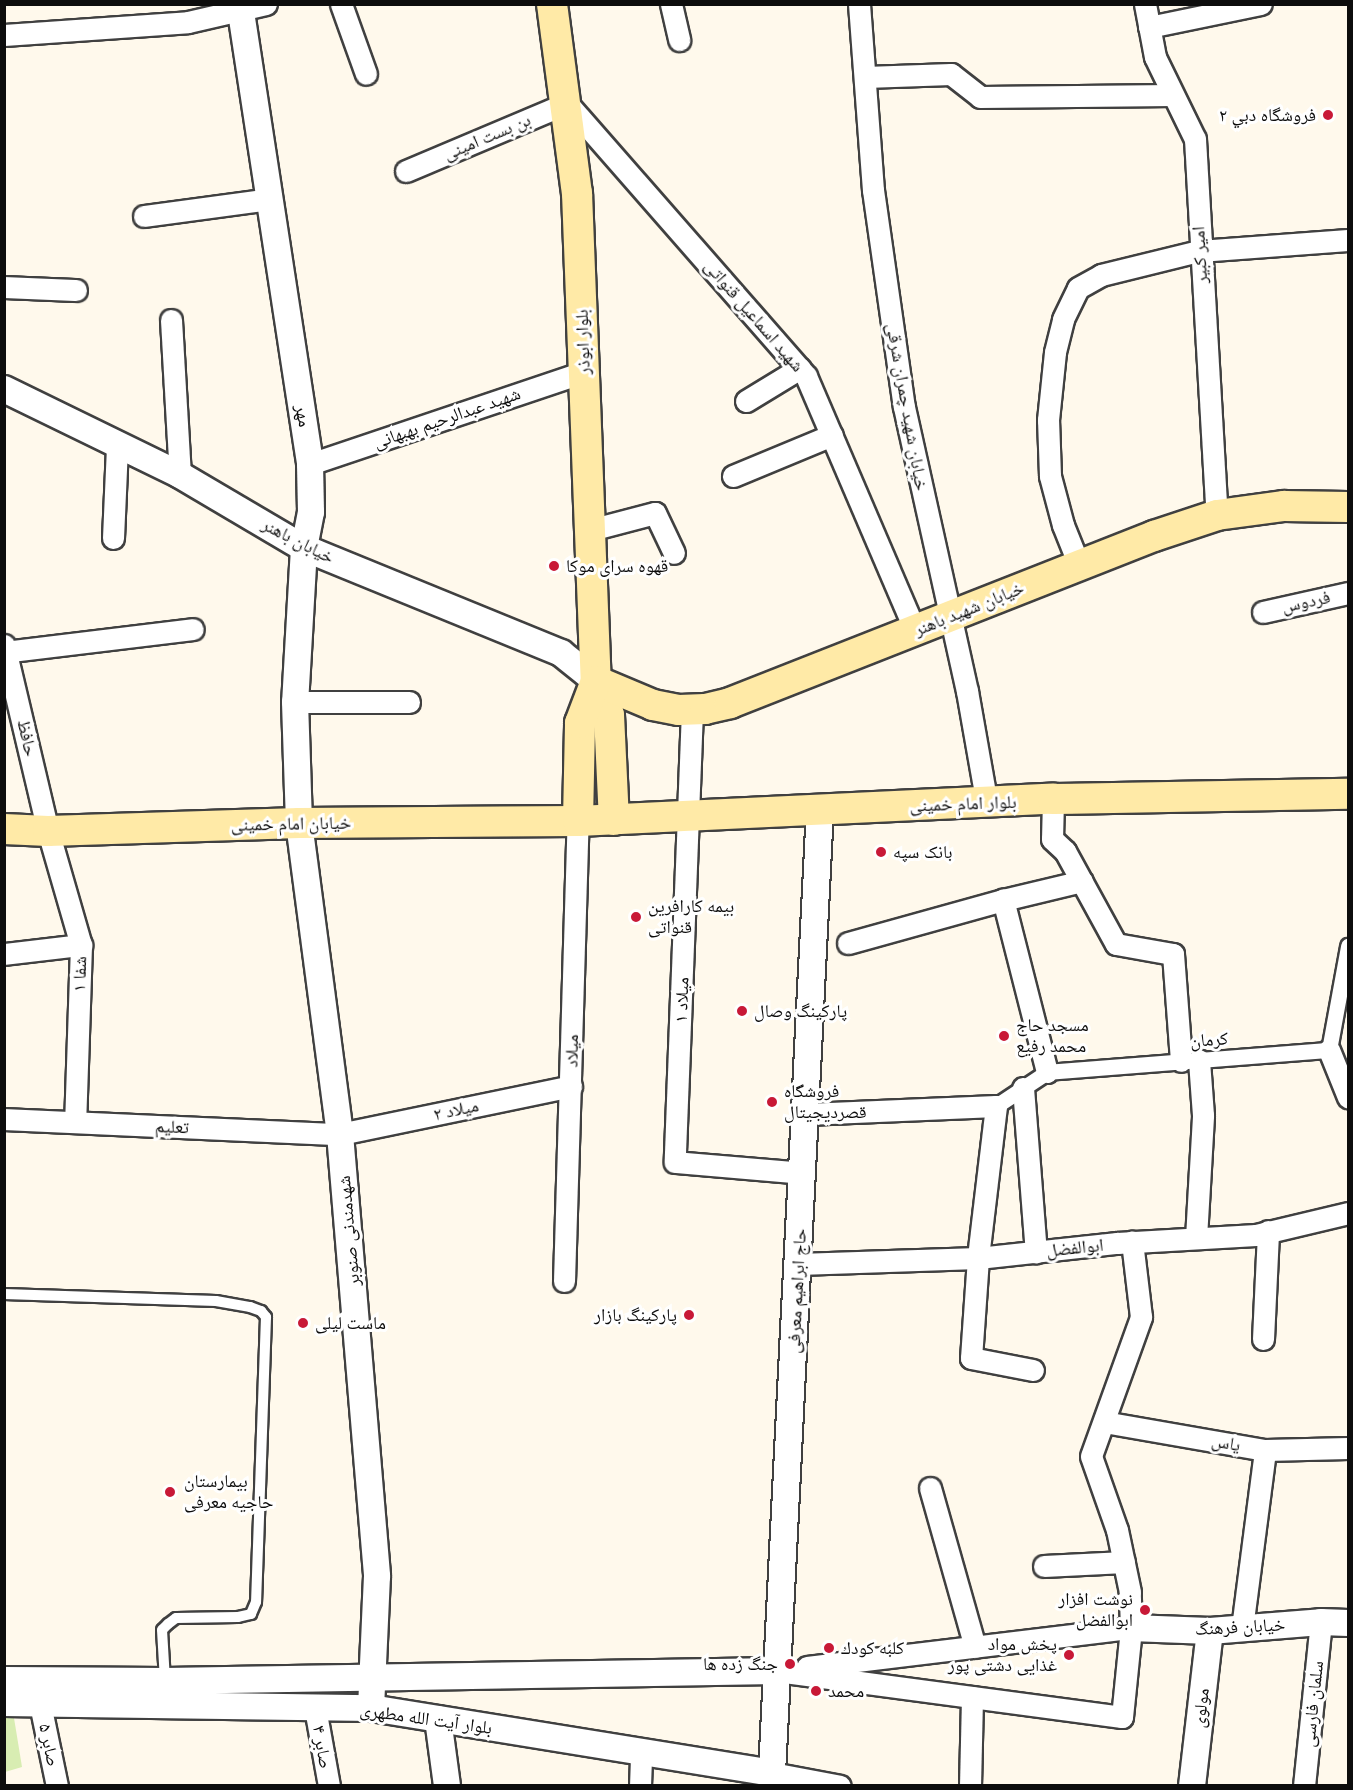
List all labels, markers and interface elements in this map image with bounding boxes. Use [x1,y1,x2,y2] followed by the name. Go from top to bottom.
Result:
[1219,104,1316,126] place label: فروشگاه دبي ٢
[1321,108,1335,122] marker: فروشگاه دبي ٢
[440,109,534,165] street label: بن بست امینی
[1188,226,1212,284] street label: امیر کبیر
[700,256,808,376] street label: شهید اسماعیل قنواتی
[571,309,595,375] street label: بلوار ابوذر
[882,322,932,492] street label: خیابان شهید چمران شرقی
[371,383,523,453] street label: شهید عبدالرحیم بهبهانی
[291,403,315,429] street label: مهر
[258,514,338,568] street label: خیابان باهنر
[566,555,668,577] place label: قهوه سرای موکا
[547,559,561,573] marker: قهوه سرای موکا
[911,577,1027,641] street label: خیابان شهید باهنر
[1280,586,1332,618] street label: فردوس
[12,717,42,759] street label: حافظ
[909,791,1017,817] street label: بلوار امام خمینی
[231,812,351,836] street label: خیابان امام خمینی
[893,841,952,863] place label: بانک سپه
[874,845,888,859] marker: بانک سپه
[648,896,734,938] place label: بیمه کارافرین قنواتی
[629,910,643,924] marker: بیمه کارافرین قنواتی
[69,956,91,992] street label: شفا ۱
[670,977,694,1023] street label: میلاد ۱
[754,1000,847,1022] place label: پارکینگ وصال
[735,1004,749,1018] marker: پارکینگ وصال
[1016,1015,1089,1058] place label: مسجد حاج محمد رفیع
[1189,1028,1229,1052] street label: کرمان
[997,1029,1011,1043] marker: مسجد حاج محمد رفیع
[561,1034,583,1068] street label: میلاد
[784,1081,867,1124] place label: فروشگاه قصردیجیتال
[431,1095,481,1125] street label: میلاد ۲
[765,1095,779,1109] marker: فروشگاه قصردیجیتال
[155,1116,189,1138] street label: تعلیم
[333,1175,365,1287] street label: شهدمندنی صنوبر
[783,1228,811,1354] street label: حاج ابراهیم معرفی
[1045,1234,1105,1262] street label: ابوالفضل
[594,1304,677,1326] place label: پارکینگ بازار
[682,1308,696,1322] marker: پارکینگ بازار
[315,1312,386,1334] place label: ماست لیلی
[296,1316,310,1330] marker: ماست لیلی
[1210,1430,1242,1456] street label: یاس
[184,1471,273,1514] place label: بیمارستان حاجیه معرفی
[161,1483,179,1501] marker: بیمارستان حاجیه معرفی
[1058,1589,1133,1632] place label: نوشت افزار ابوالفضل
[1138,1603,1152,1617] marker: نوشت افزار ابوالفضل
[1194,1614,1286,1640] street label: خیابان فرهنگ
[948,1634,1057,1676] place label: پخش مواد غذایی دشتی پور
[841,1637,904,1659] place label: كلبه كودك
[822,1641,836,1655] marker: كلبه كودك
[1062,1648,1076,1662] marker: پخش مواد غذایی دشتی پور
[703,1653,778,1675] place label: جنگ زده ها
[783,1657,797,1671] marker: جنگ زده ها
[1298,1660,1328,1748] street label: سلمان فارسی
[828,1680,864,1702] place label: محمد
[809,1684,823,1698] marker: محمد
[1188,1687,1214,1729] street label: مولوی
[359,1699,493,1739] street label: بلوار آیت الله مطهری
[34,1721,64,1769] street label: صابر ۵
[308,1724,336,1770] street label: صابر ۴

